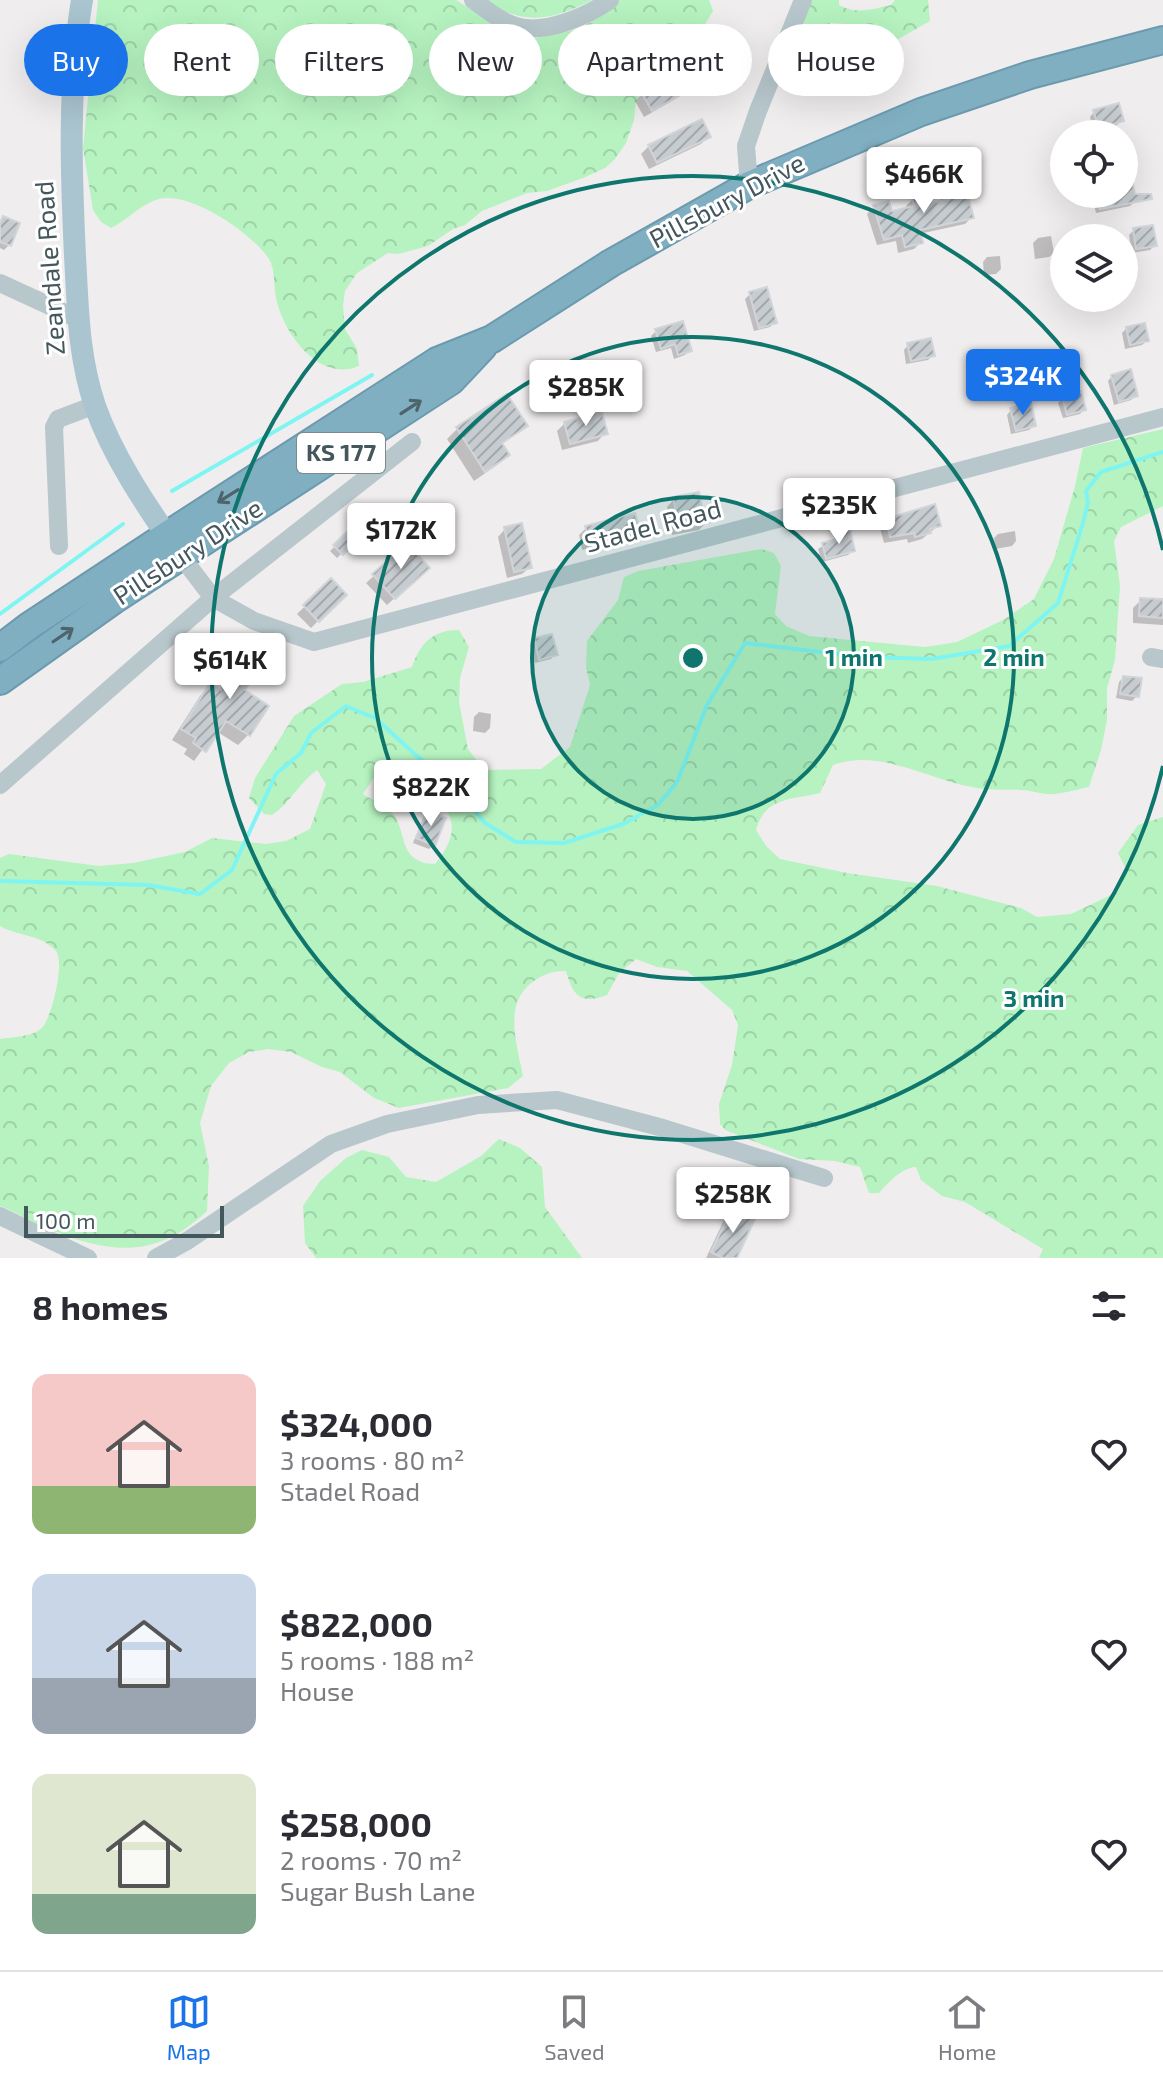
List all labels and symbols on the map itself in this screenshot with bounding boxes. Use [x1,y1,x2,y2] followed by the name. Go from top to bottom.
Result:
[643,146,809,254] street label: Pillsbury Drive
[868,147,980,215] pin: $466K
[27,180,70,356] street label: Zeandale Road
[967,349,1079,417] pin: $324K
[530,360,642,428] pin: $285K
[399,399,422,415] one-way arrow
[297,433,385,473] road number: KS 177
[783,478,895,546] pin: $235K
[217,489,240,505] one-way arrow
[107,491,267,610] street label: Pillsbury Drive
[581,491,724,558] street label: Stadel Road
[345,503,457,571] pin: $172K
[51,627,74,643] one-way arrow
[174,633,286,701] pin: $614K
[825,642,883,671] text: 1 min
[983,642,1045,671] text: 2 min
[679,644,707,672] centre of rings
[375,760,487,828] pin: $822K
[1004,983,1064,1012] text: 3 min
[677,1167,789,1235] pin: $258K
[24,1202,224,1238] scale bar

